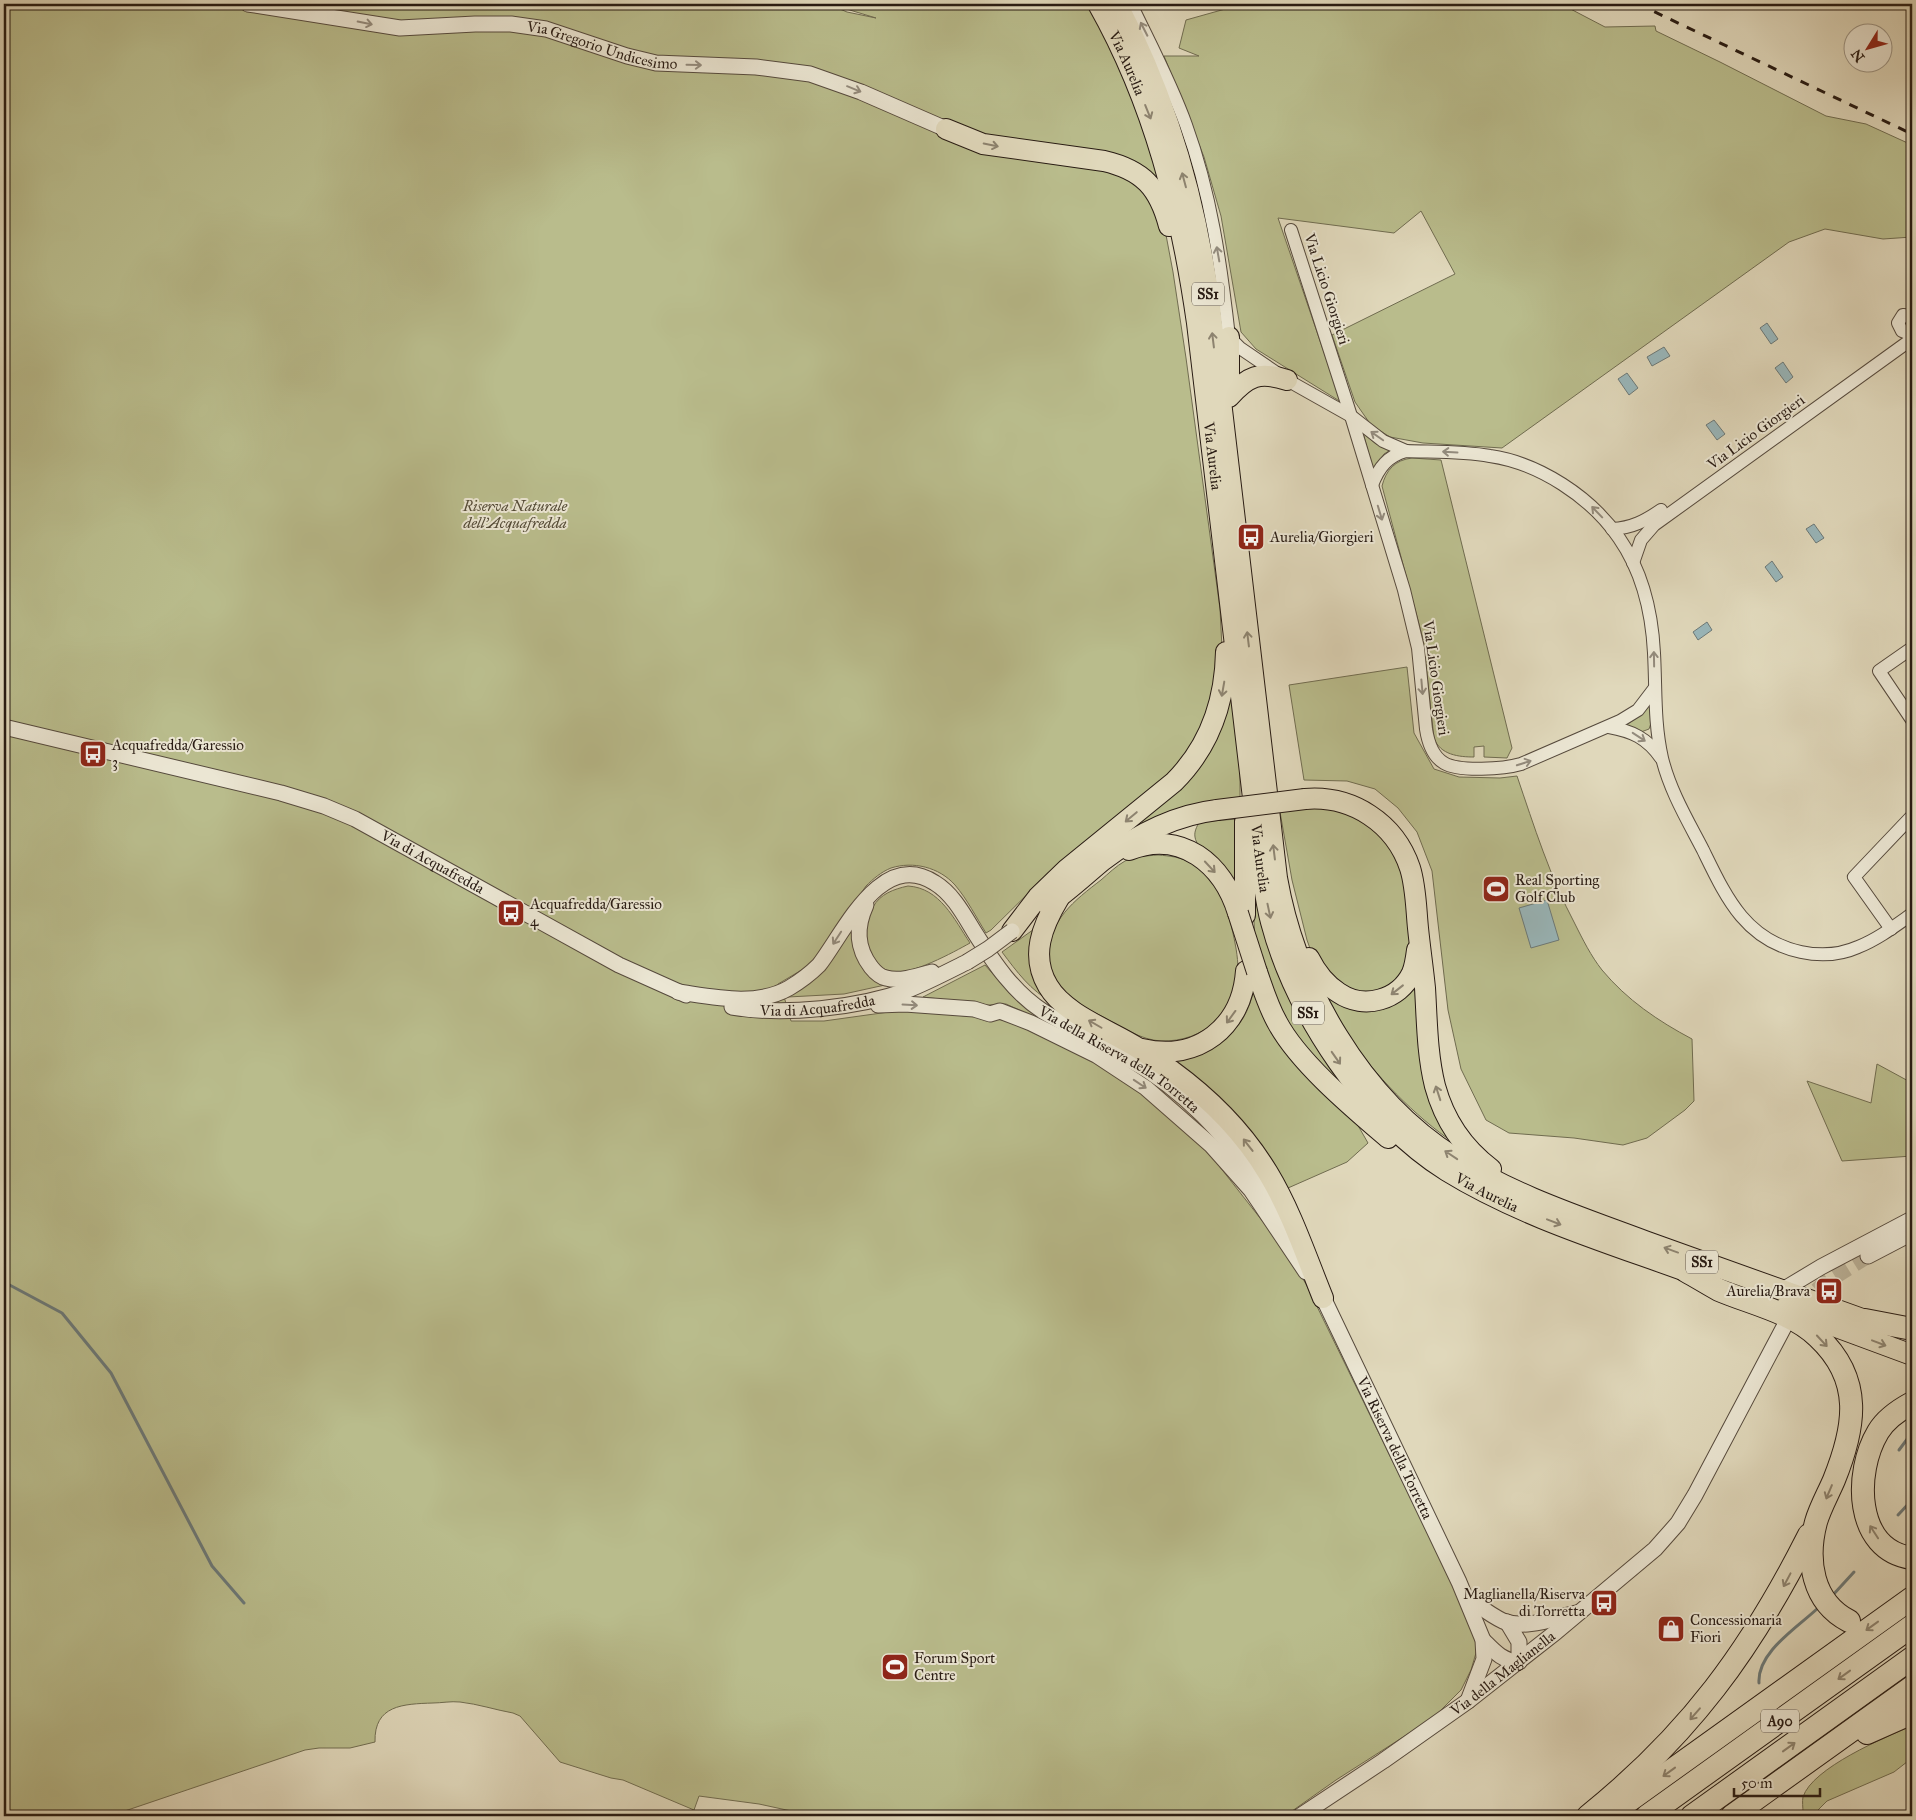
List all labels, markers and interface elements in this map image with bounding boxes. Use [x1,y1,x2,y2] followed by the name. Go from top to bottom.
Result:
[525,17,678,73] street label: Via Gregorio Undicesimo
[357,19,373,28] one-way arrow
[1139,22,1149,37] one-way arrow
[1844,22,1894,72] north arrow
[1105,27,1149,98] street label: Via Aurelia
[1848,46,1868,65] text: N
[686,60,702,70] one-way arrow
[846,84,861,94] one-way arrow
[1143,104,1153,119] one-way arrow
[983,141,999,150] one-way arrow
[1179,172,1189,188] one-way arrow
[1300,230,1353,347] street label: Via Licio Giorgieri
[1213,247,1223,263] one-way arrow
[1192,282,1224,306] road number: SS1
[1208,332,1218,348] one-way arrow
[1703,391,1808,474] street label: Via Licio Giorgieri
[1200,420,1226,492] street label: Via Aurelia
[1370,431,1384,441] one-way arrow
[1442,448,1458,457] one-way arrow
[462,497,568,532] park label: Riserva Naturale dell'Acquafredda
[1376,504,1386,520] one-way arrow
[1591,506,1603,518] one-way arrow
[1236,522,1266,552] bus stop icon: Aurelia/Giorgieri
[1269,528,1374,546] place label: Aurelia/Giorgieri
[1419,618,1453,737] street label: Via Licio Giorgieri
[1243,631,1253,647] one-way arrow
[1649,651,1659,668] one-way arrow
[1417,679,1427,695] one-way arrow
[1218,680,1228,696] one-way arrow
[1632,732,1646,742] one-way arrow
[111,736,244,771] place label: Acquafredda/Garessio 3
[78,739,108,769] bus stop icon: Acquafredda/Garessio 3
[1515,758,1531,768] one-way arrow
[1125,811,1138,823] one-way arrow
[1247,822,1274,894] street label: Via Aurelia
[377,826,488,898] street label: Via di Acquafredda
[1269,844,1279,860] one-way arrow
[1204,861,1216,873] one-way arrow
[1515,871,1600,906] place label: Real Sporting Golf Club
[1481,874,1511,904] sports icon: Real Sporting Golf Club
[529,895,662,930] place label: Acquafredda/Garessio 4
[496,898,526,928] bus stop icon: Acquafredda/Garessio 4
[1265,902,1274,918] one-way arrow
[831,931,841,945] one-way arrow
[1391,985,1404,996] one-way arrow
[759,991,877,1020] street label: Via di Acquafredda
[902,1000,918,1009] one-way arrow
[1035,1001,1204,1117] street label: Via della Riserva della Torretta
[1292,1001,1324,1024] road number: SS1
[1226,1009,1236,1023] one-way arrow
[1089,1018,1103,1028] one-way arrow
[1331,1051,1341,1065] one-way arrow
[1133,1079,1147,1090] one-way arrow
[1433,1086,1442,1102] one-way arrow
[1243,1138,1254,1151] one-way arrow
[1444,1150,1458,1160] one-way arrow
[1451,1168,1522,1216] street label: Via Aurelia
[1546,1218,1561,1227] one-way arrow
[1664,1245,1679,1254] one-way arrow
[1686,1250,1718,1274] road number: SS1
[1814,1276,1844,1306] bus stop icon: Aurelia/Brava
[1726,1282,1811,1300] place label: Aurelia/Brava
[1816,1335,1828,1348] one-way arrow
[1871,1339,1887,1348] one-way arrow
[1353,1373,1437,1522] street label: Via Riserva della Torretta
[1824,1484,1834,1499] one-way arrow
[1868,1525,1878,1539] one-way arrow
[1781,1572,1791,1587] one-way arrow
[1463,1585,1586,1620] place label: Maglianella/Riserva di Torretta
[1589,1588,1619,1618] bus stop icon: Maglianella/Riserva di Torretta
[1690,1611,1782,1646] place label: Concessionaria Fiori
[1656,1614,1686,1644] shop icon: Concessionaria Fiori
[1866,1621,1880,1631] one-way arrow
[1446,1627,1559,1720] street label: Via della Maglianella
[914,1649,996,1684] place label: Forum Sport Centre
[880,1652,910,1682] sports icon: Forum Sport Centre
[1837,1670,1851,1680] one-way arrow
[1690,1707,1701,1720] one-way arrow
[1761,1710,1799,1732] road number: A90
[1782,1742,1796,1752] one-way arrow
[1734,1765,1820,1797] scale bar
[1663,1767,1677,1777] one-way arrow
[1741,1774,1773,1792] text: 50 m

